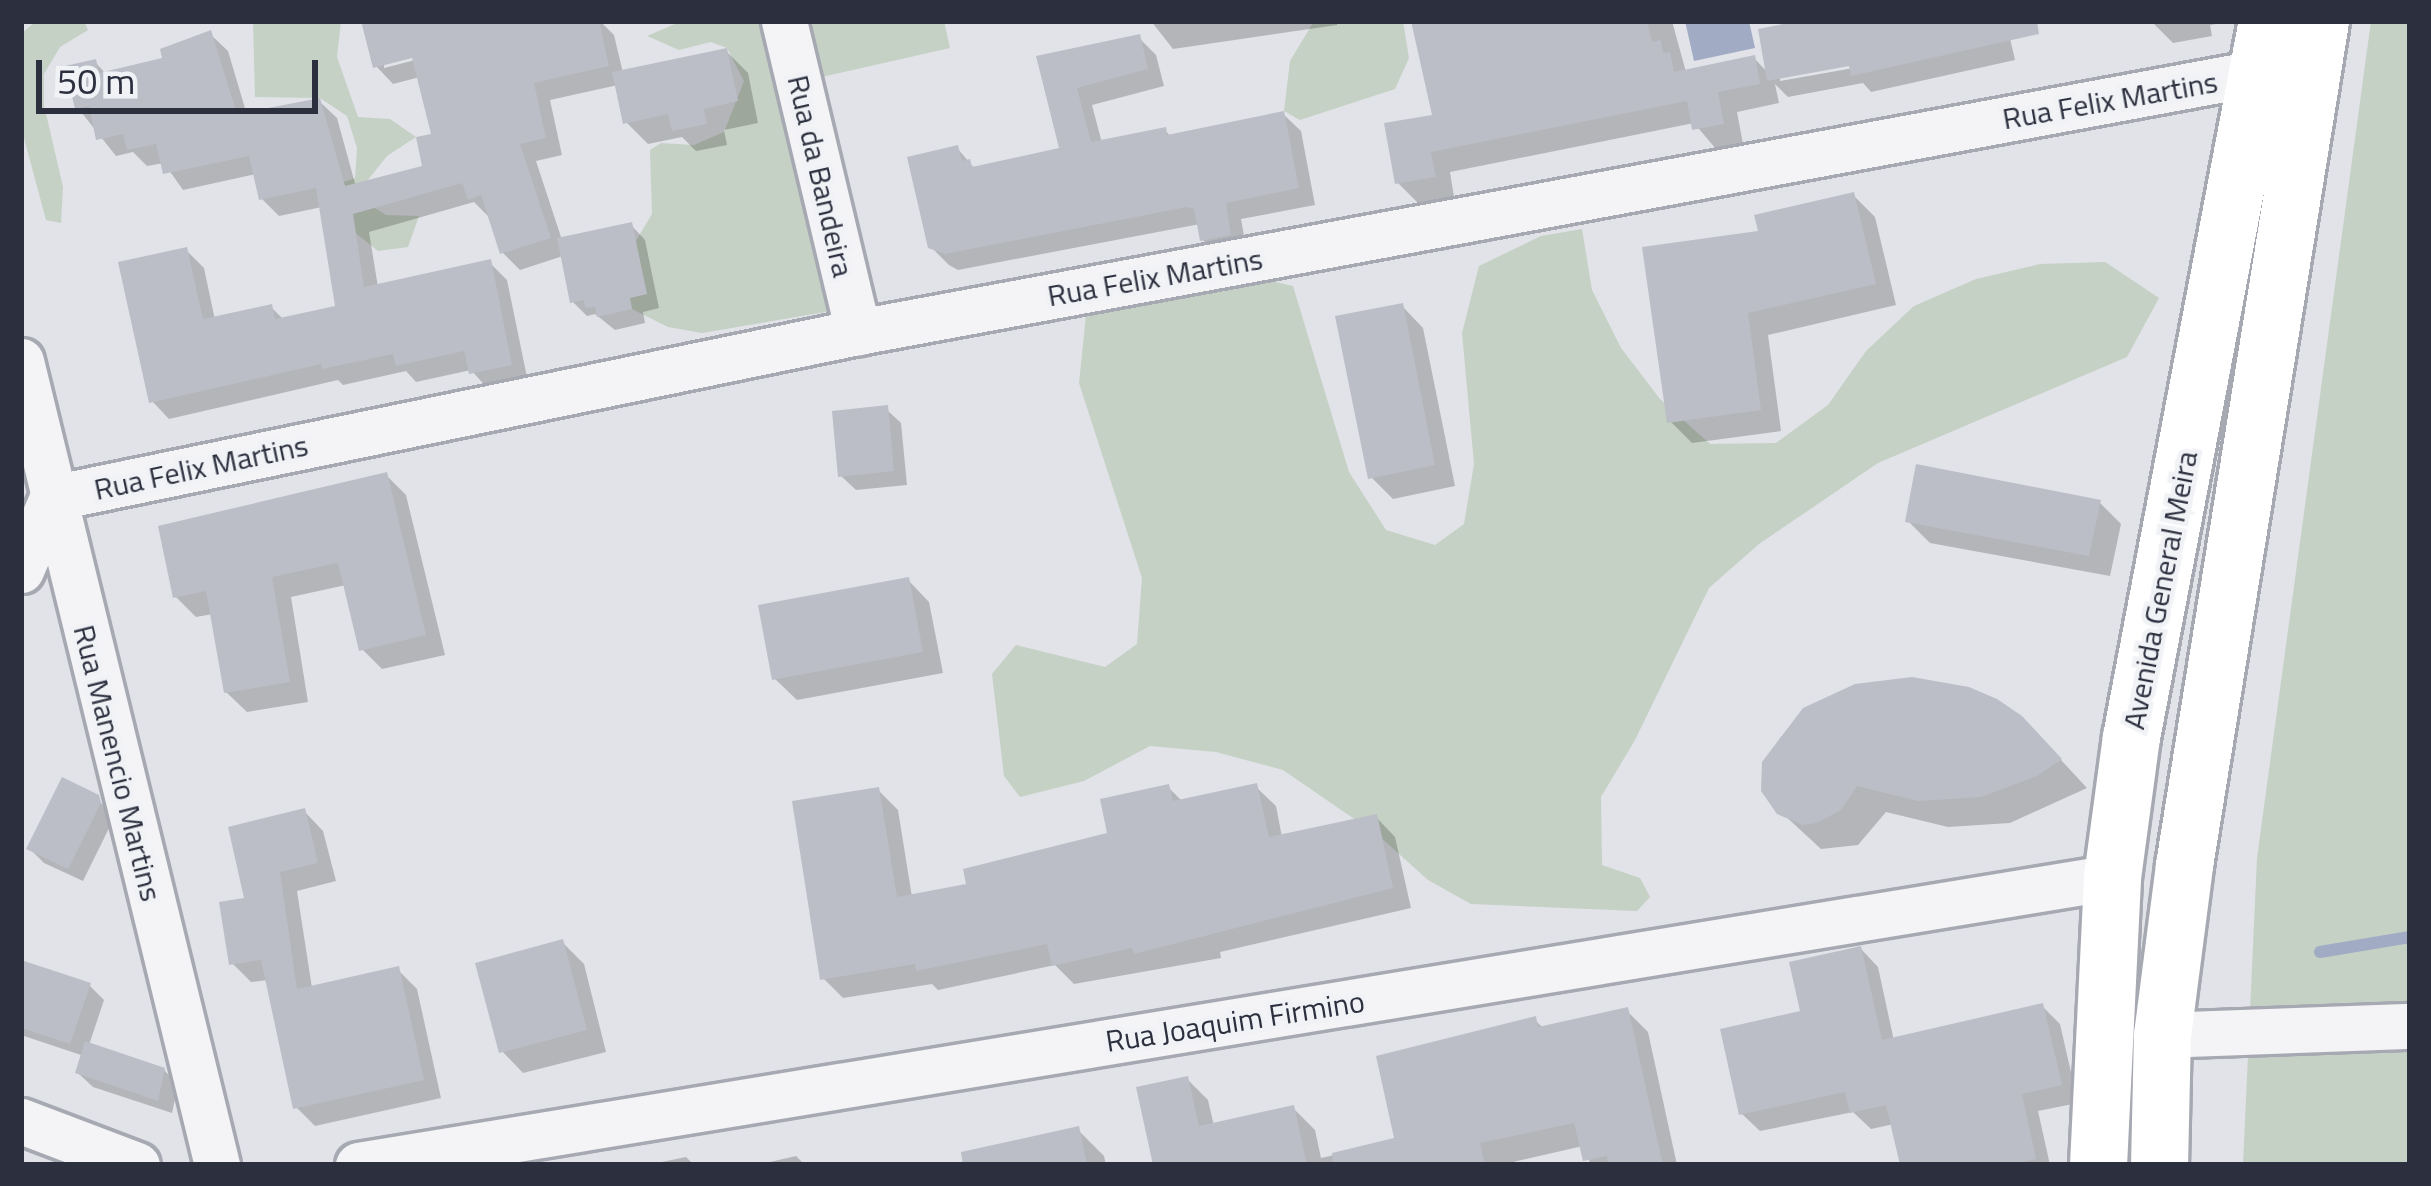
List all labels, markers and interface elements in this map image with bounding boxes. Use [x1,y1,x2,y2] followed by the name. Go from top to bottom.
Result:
[42,36,324,110] scale bar
[57,53,135,108] text: 50 m
[2000,63,2220,137] street label: Rua Felix Martins
[780,72,862,280] street label: Rua da Bandeira
[1045,240,1265,314] street label: Rua Felix Martins
[91,427,311,507] street label: Rua Felix Martins
[2115,448,2205,732] street label: Avenida General Meira
[66,621,170,905] street label: Rua Manencio Martins
[1103,983,1367,1059] street label: Rua Joaquim Firmino

